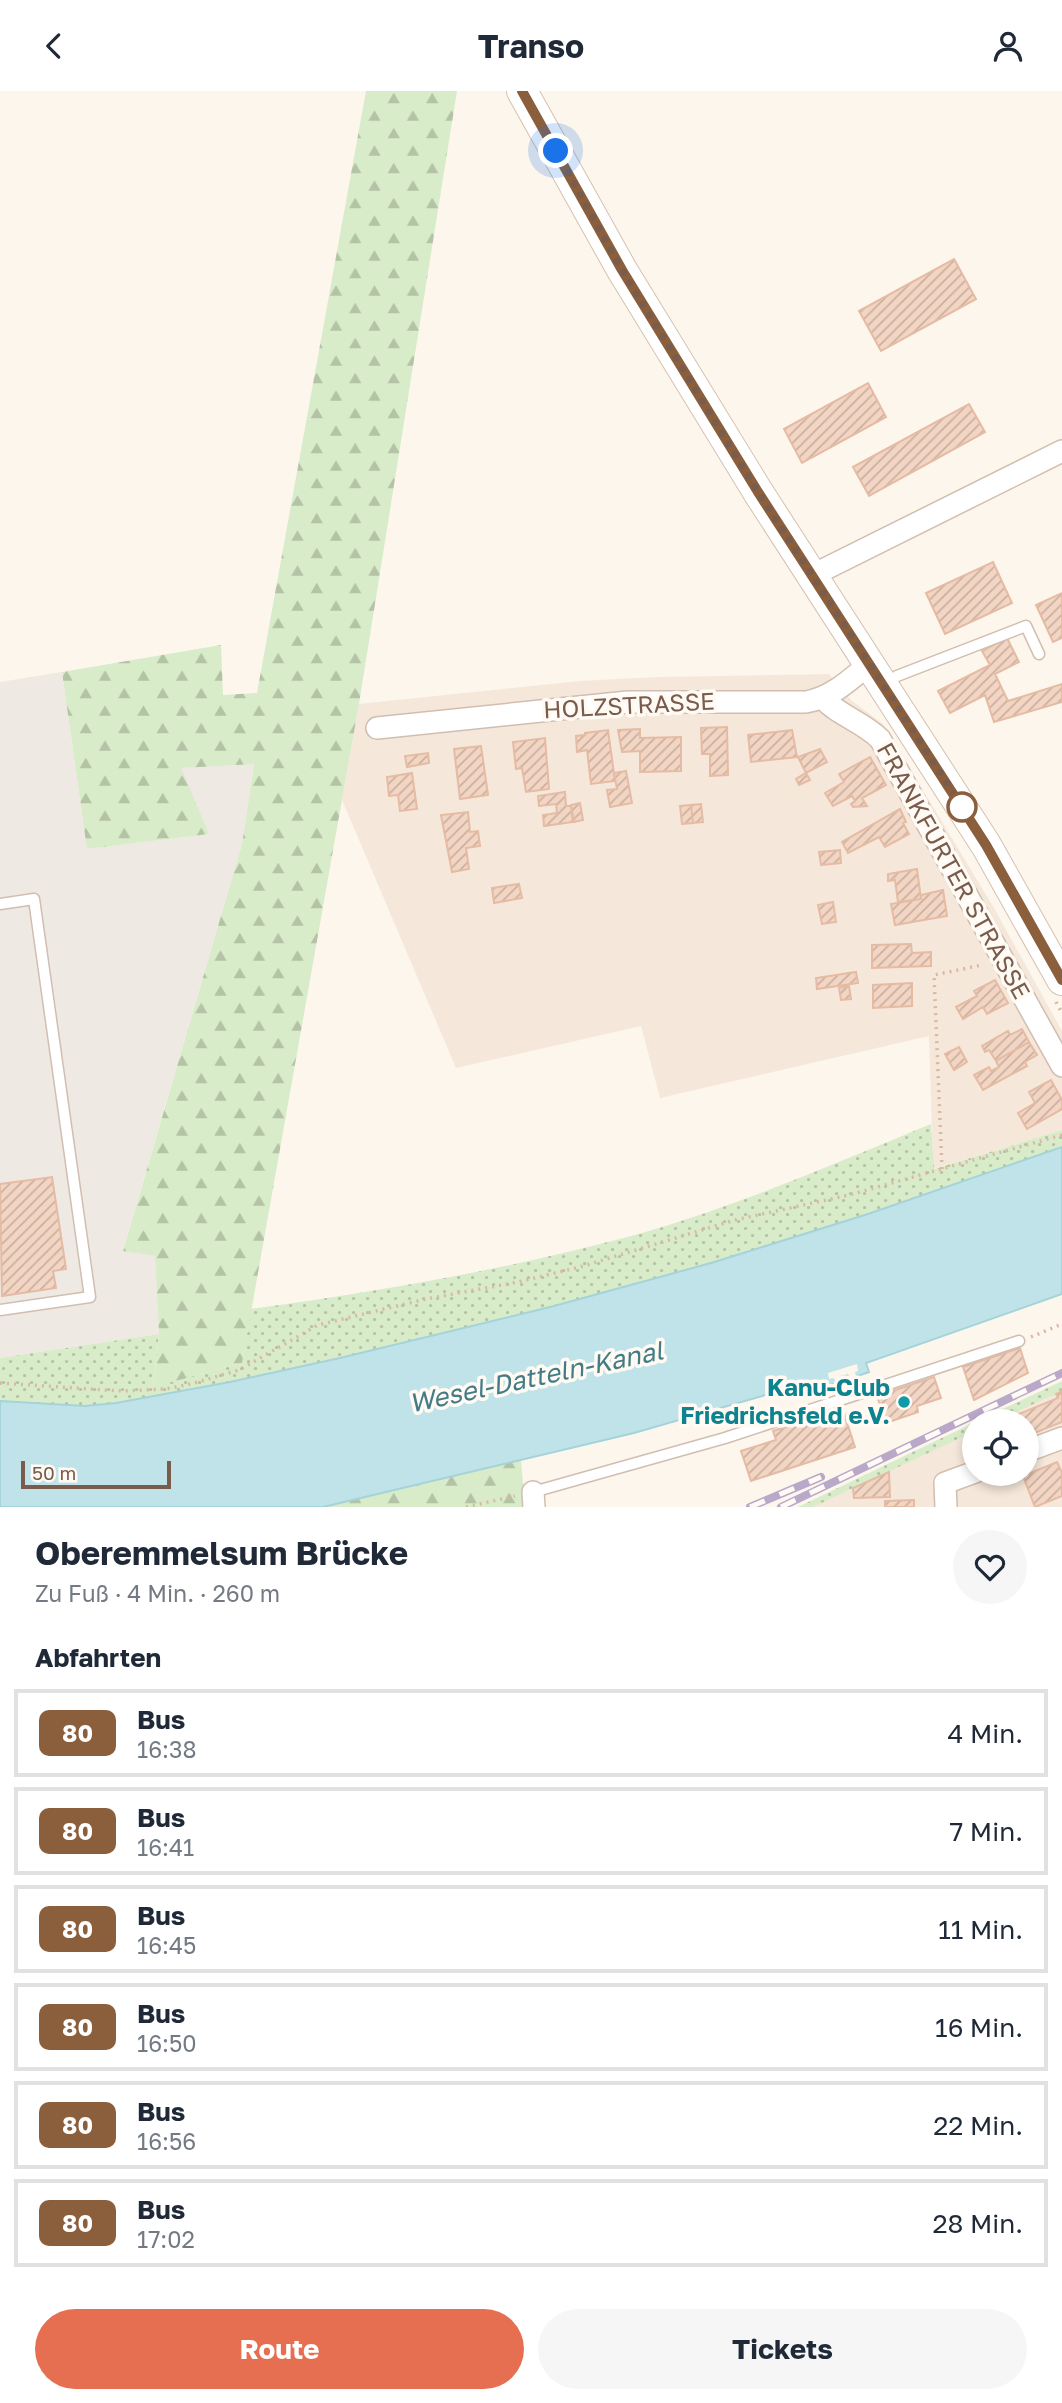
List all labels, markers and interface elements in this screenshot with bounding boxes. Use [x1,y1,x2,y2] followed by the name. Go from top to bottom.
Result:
[35,27,73,65] icon: back
[478,27,584,65] text: Transo
[989,27,1027,65] icon: person
[538,133,573,168] your location
[542,686,715,723] street label: HOLZSTRASSE
[872,737,1037,1004] street label: FRANKFURTER STRASSE
[947,792,977,822] unlabelled marker
[406,1334,667,1419] water label: Wesel-Datteln-Kanal
[680,1372,890,1429] place label: Kanu-Club Friedrichsfeld e.V.
[896,1394,912,1410] marker: Kanu-Club Friedrichsfeld e.V.
[962,1409,1039,1486] map controls
[962,1409,1039,1486] button: locate
[21,1458,172,1490] scale bar
[32,1461,76,1484] text: 50 m
[953,1530,1027,1604] button: heart
[35,1533,408,1572] text: Oberemmelsum Brücke
[35,1579,280,1607] text: Zu Fuß · 4 Min. · 260 m
[35,1642,161,1673] text: Abfahrten
[137,1704,185,1735] text: Bus
[62,1718,93,1747] text: 80
[948,1718,1023,1749] text: 4 Min.
[137,1735,196,1763] text: 16:38
[137,1802,185,1833] text: Bus
[62,1816,93,1845] text: 80
[950,1816,1023,1847] text: 7 Min.
[137,1833,194,1861] text: 16:41
[137,1900,185,1931] text: Bus
[62,1914,93,1943] text: 80
[938,1914,1023,1945] text: 11 Min.
[137,1931,196,1959] text: 16:45
[137,1998,185,2029] text: Bus
[62,2012,93,2041] text: 80
[935,2012,1023,2043] text: 16 Min.
[137,2029,197,2057] text: 16:50
[137,2096,185,2127] text: Bus
[62,2110,93,2139] text: 80
[933,2110,1023,2141] text: 22 Min.
[137,2127,196,2155] text: 16:56
[137,2194,185,2225] text: Bus
[62,2208,93,2237] text: 80
[932,2208,1023,2239] text: 28 Min.
[137,2225,195,2253] text: 17:02
[35,2309,524,2389] button: Route
[538,2309,1027,2389] button: Tickets

